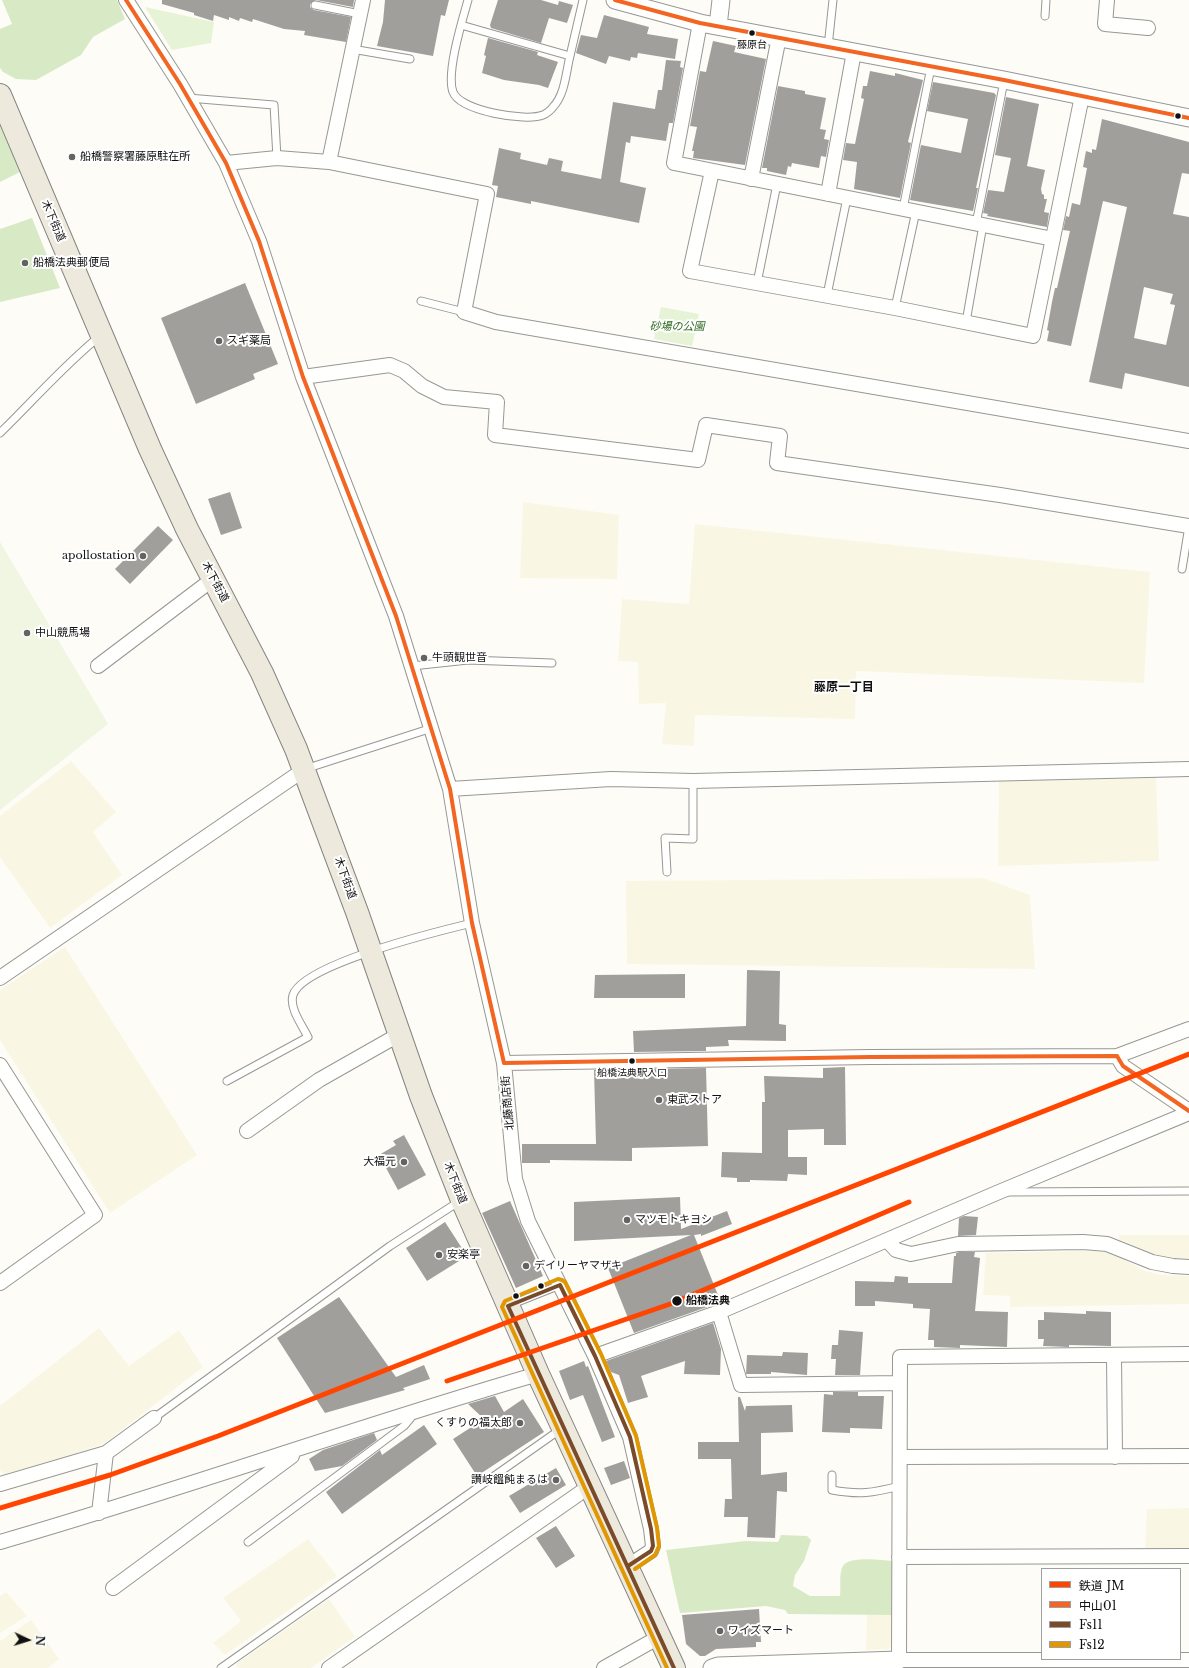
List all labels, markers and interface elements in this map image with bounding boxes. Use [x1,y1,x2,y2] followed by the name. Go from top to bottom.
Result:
[747,28,757,38] marker: 藤原台
[737,39,767,51] place label: 藤原台
[1173,111,1183,121] unlabelled marker
[80,150,190,164] place label: 船橋警察署藤原駐在所
[67,152,77,162] marker: 船橋警察署藤原駐在所
[38,198,68,244] street label: 木下街道
[33,256,110,270] place label: 船橋法典郵便局
[20,258,30,268] marker: 船橋法典郵便局
[650,320,704,334] park label: 砂場の公園
[227,334,271,348] place label: スギ薬局
[214,336,224,346] marker: スギ薬局
[62,549,135,563] place label: apollostation
[138,551,148,561] marker: apollostation
[199,559,231,605] street label: 木下街道
[35,626,90,640] place label: 中山競馬場
[22,628,32,638] marker: 中山競馬場
[432,651,487,665] place label: 牛頭観世音
[419,653,429,663] marker: 牛頭観世音
[814,681,874,695] district label: 藤原一丁目
[331,855,359,901] street label: 木下街道
[627,1056,637,1066] marker: 船橋法典駅入口
[597,1067,667,1079] place label: 船橋法典駅入口
[499,1075,517,1131] street label: 北藤商店街
[667,1093,722,1107] place label: 東武ストア
[654,1095,664,1105] marker: 東武ストア
[363,1155,396,1169] place label: 大福元
[399,1157,409,1167] marker: 大福元
[441,1160,469,1206] street label: 木下街道
[635,1213,712,1227] place label: マツモトキヨシ
[622,1215,632,1225] marker: マツモトキヨシ
[447,1248,480,1262] place label: 安楽亭
[434,1250,444,1260] marker: 安楽亭
[534,1259,622,1273] place label: デイリーヤマザキ
[521,1261,531,1271] marker: デイリーヤマザキ
[536,1281,546,1291] unlabelled marker
[511,1291,521,1301] unlabelled marker
[670,1294,684,1308] marker: 船橋法典
[686,1294,730,1308] place label: 船橋法典
[435,1416,512,1430] place label: くすりの福太郎
[515,1418,525,1428] marker: くすりの福太郎
[471,1473,548,1487] place label: 讃岐饂飩まるは
[551,1475,561,1485] marker: 讃岐饂飩まるは
[1041,1568,1181,1660] legend
[1079,1578,1124,1593] text: 鉄道 JM
[1079,1598,1117,1613] text: 中山01
[1079,1617,1103,1632] text: Fs11
[8,1620,48,1660] north arrow
[728,1624,794,1638] place label: ワイズマート
[715,1626,725,1636] marker: ワイズマート
[33,1635,47,1646] text: N
[1079,1637,1105,1652] text: Fs12

